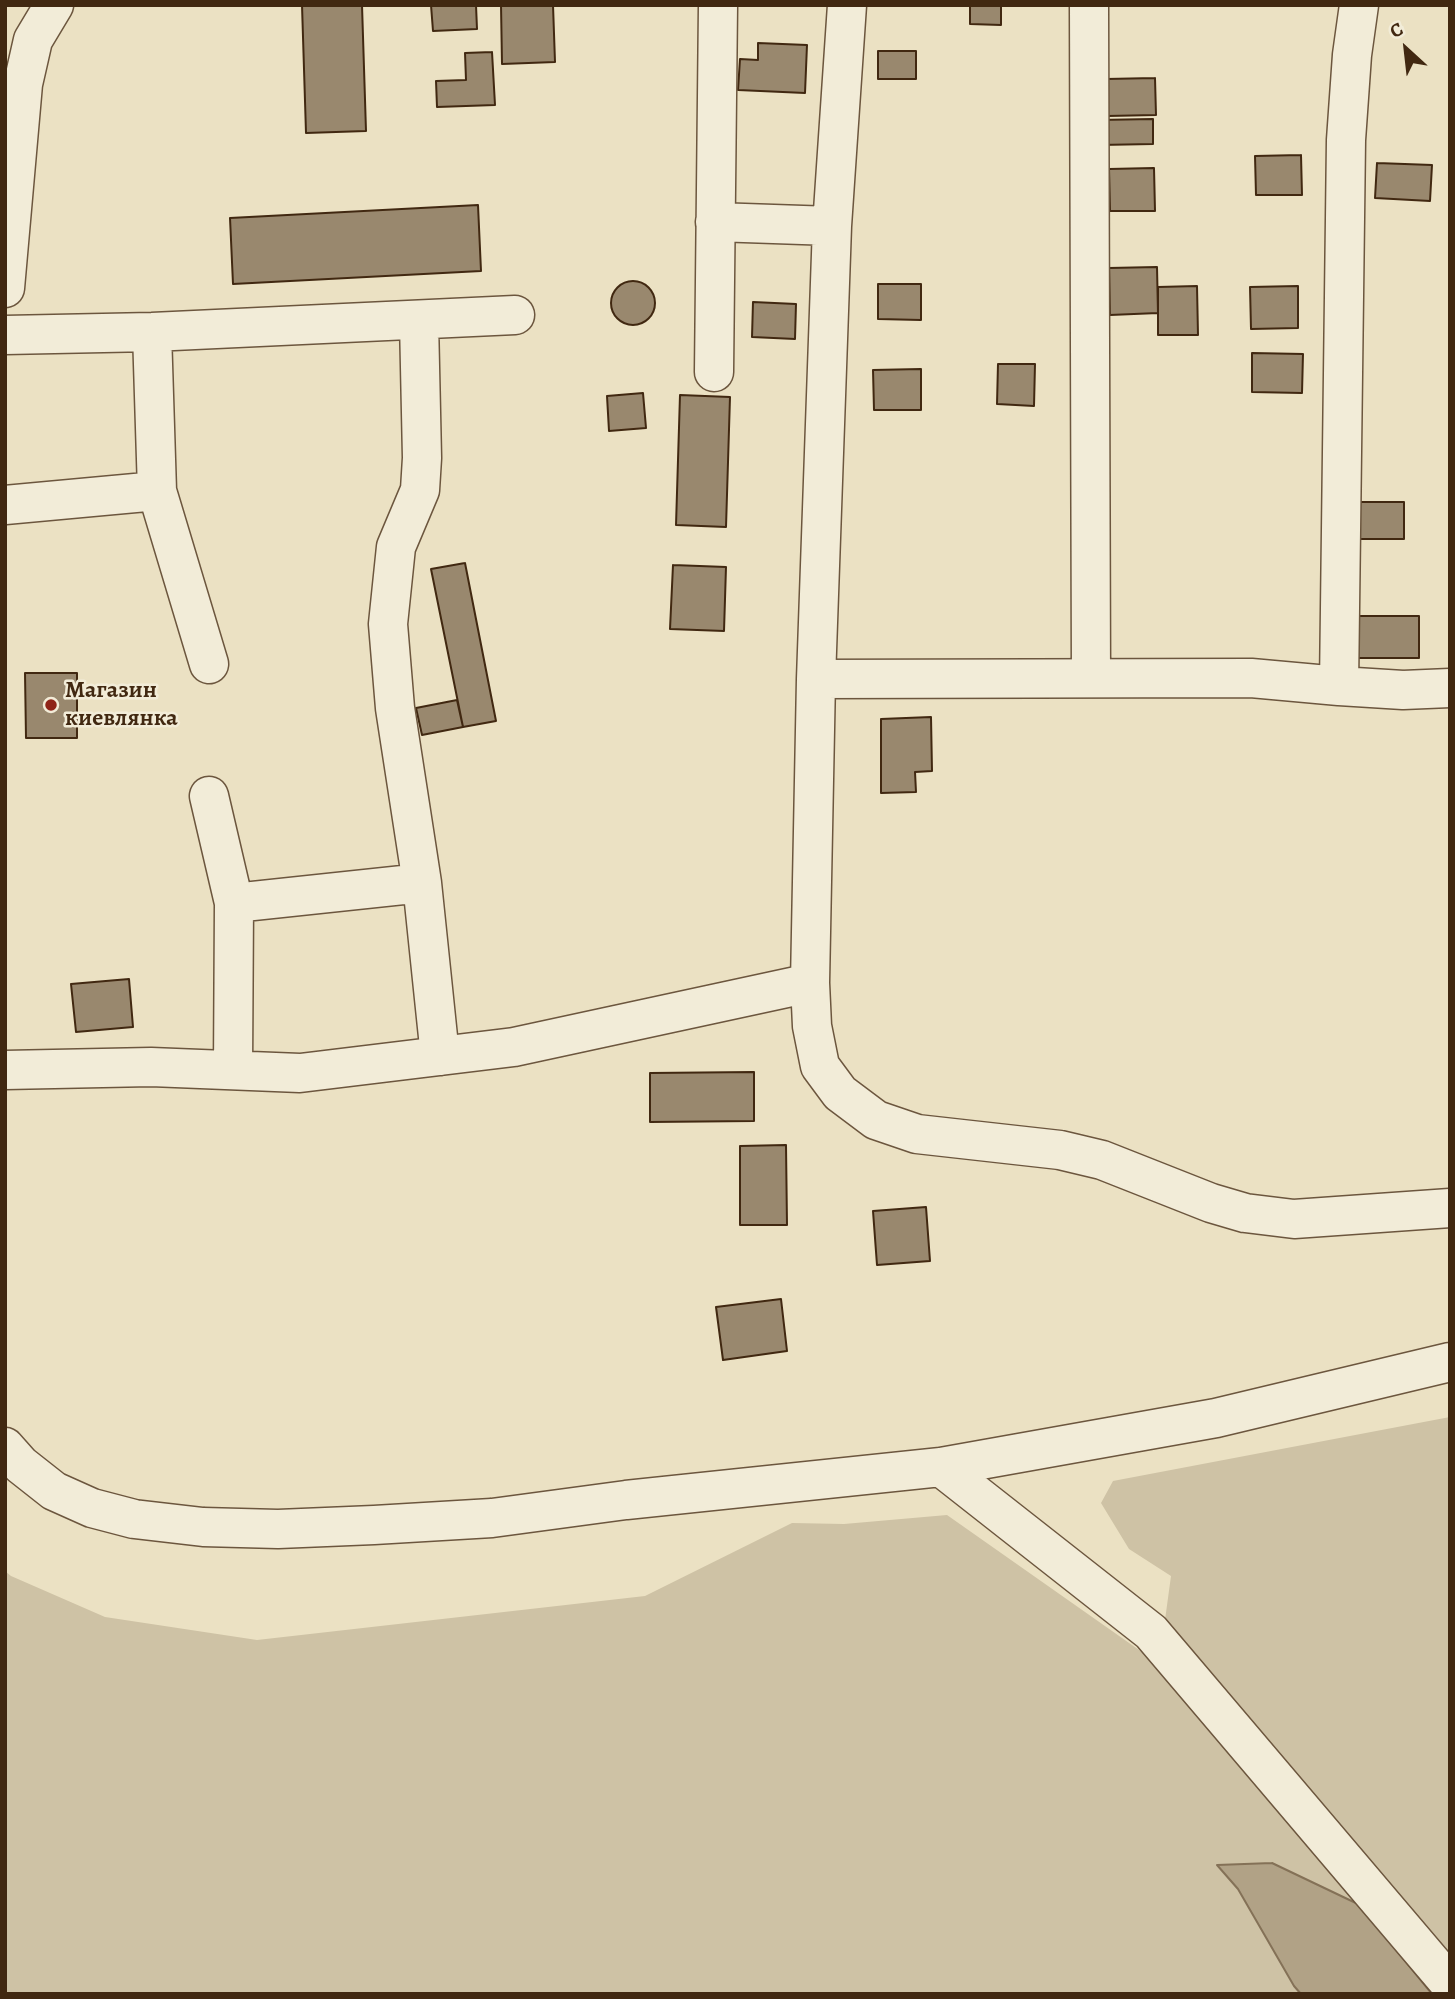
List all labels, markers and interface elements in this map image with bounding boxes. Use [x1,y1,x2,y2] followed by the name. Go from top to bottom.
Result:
[1371,14,1441,84] north arrow
[1385,16,1408,45] text: С
[65,677,178,733] place label: Магазин киевлянка
[43,697,59,713] marker: Магазин киевлянка

